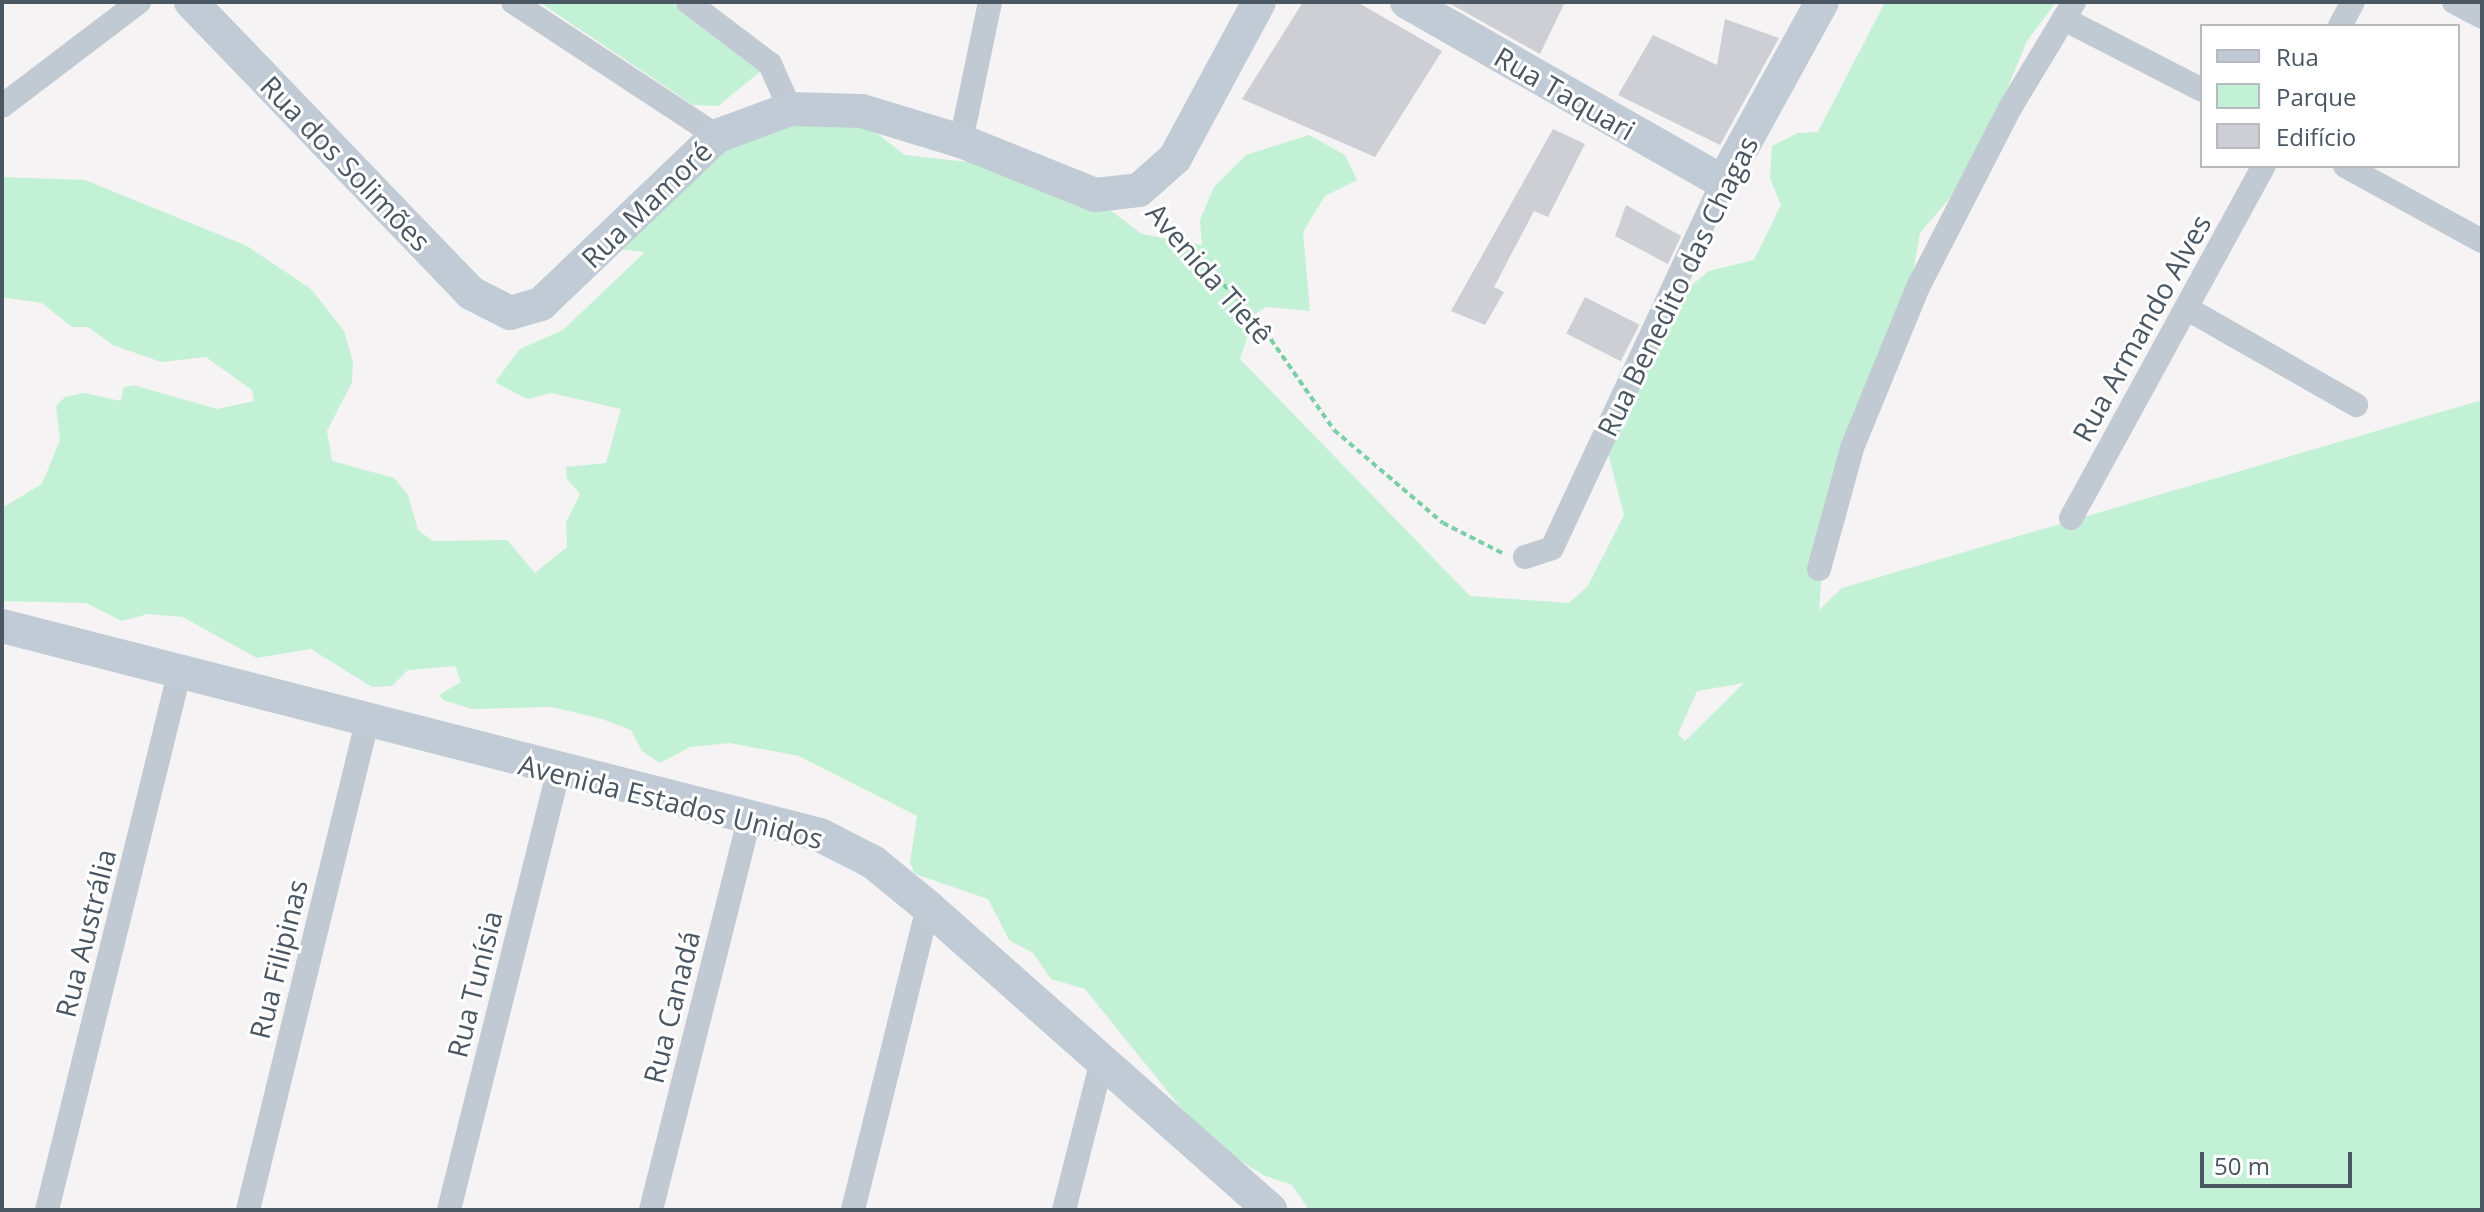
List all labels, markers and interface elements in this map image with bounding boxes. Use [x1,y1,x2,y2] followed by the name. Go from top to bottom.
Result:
[2200,24,2460,168] legend
[1489,39,1641,147] street label: Rua Taquari
[2276,40,2319,73] text: Rua
[254,69,438,257] street label: Rua dos Solimões
[2276,80,2356,113] text: Parque
[2276,120,2356,153] text: Edifício
[1590,130,1764,442] street label: Rua Benedito das Chagas
[574,134,718,274] street label: Rua Mamoré
[1140,196,1280,350] street label: Avenida Tietê
[2065,209,2217,447] street label: Rua Armando Alves
[515,747,827,855] street label: Avenida Estados Unidos
[48,845,122,1021] street label: Rua Austrália
[242,876,314,1042] street label: Rua Filipinas
[440,907,508,1061] street label: Rua Tunísia
[636,927,706,1087] street label: Rua Canadá
[2204,1136,2356,1186] scale bar
[2214,1149,2270,1182] text: 50 m

